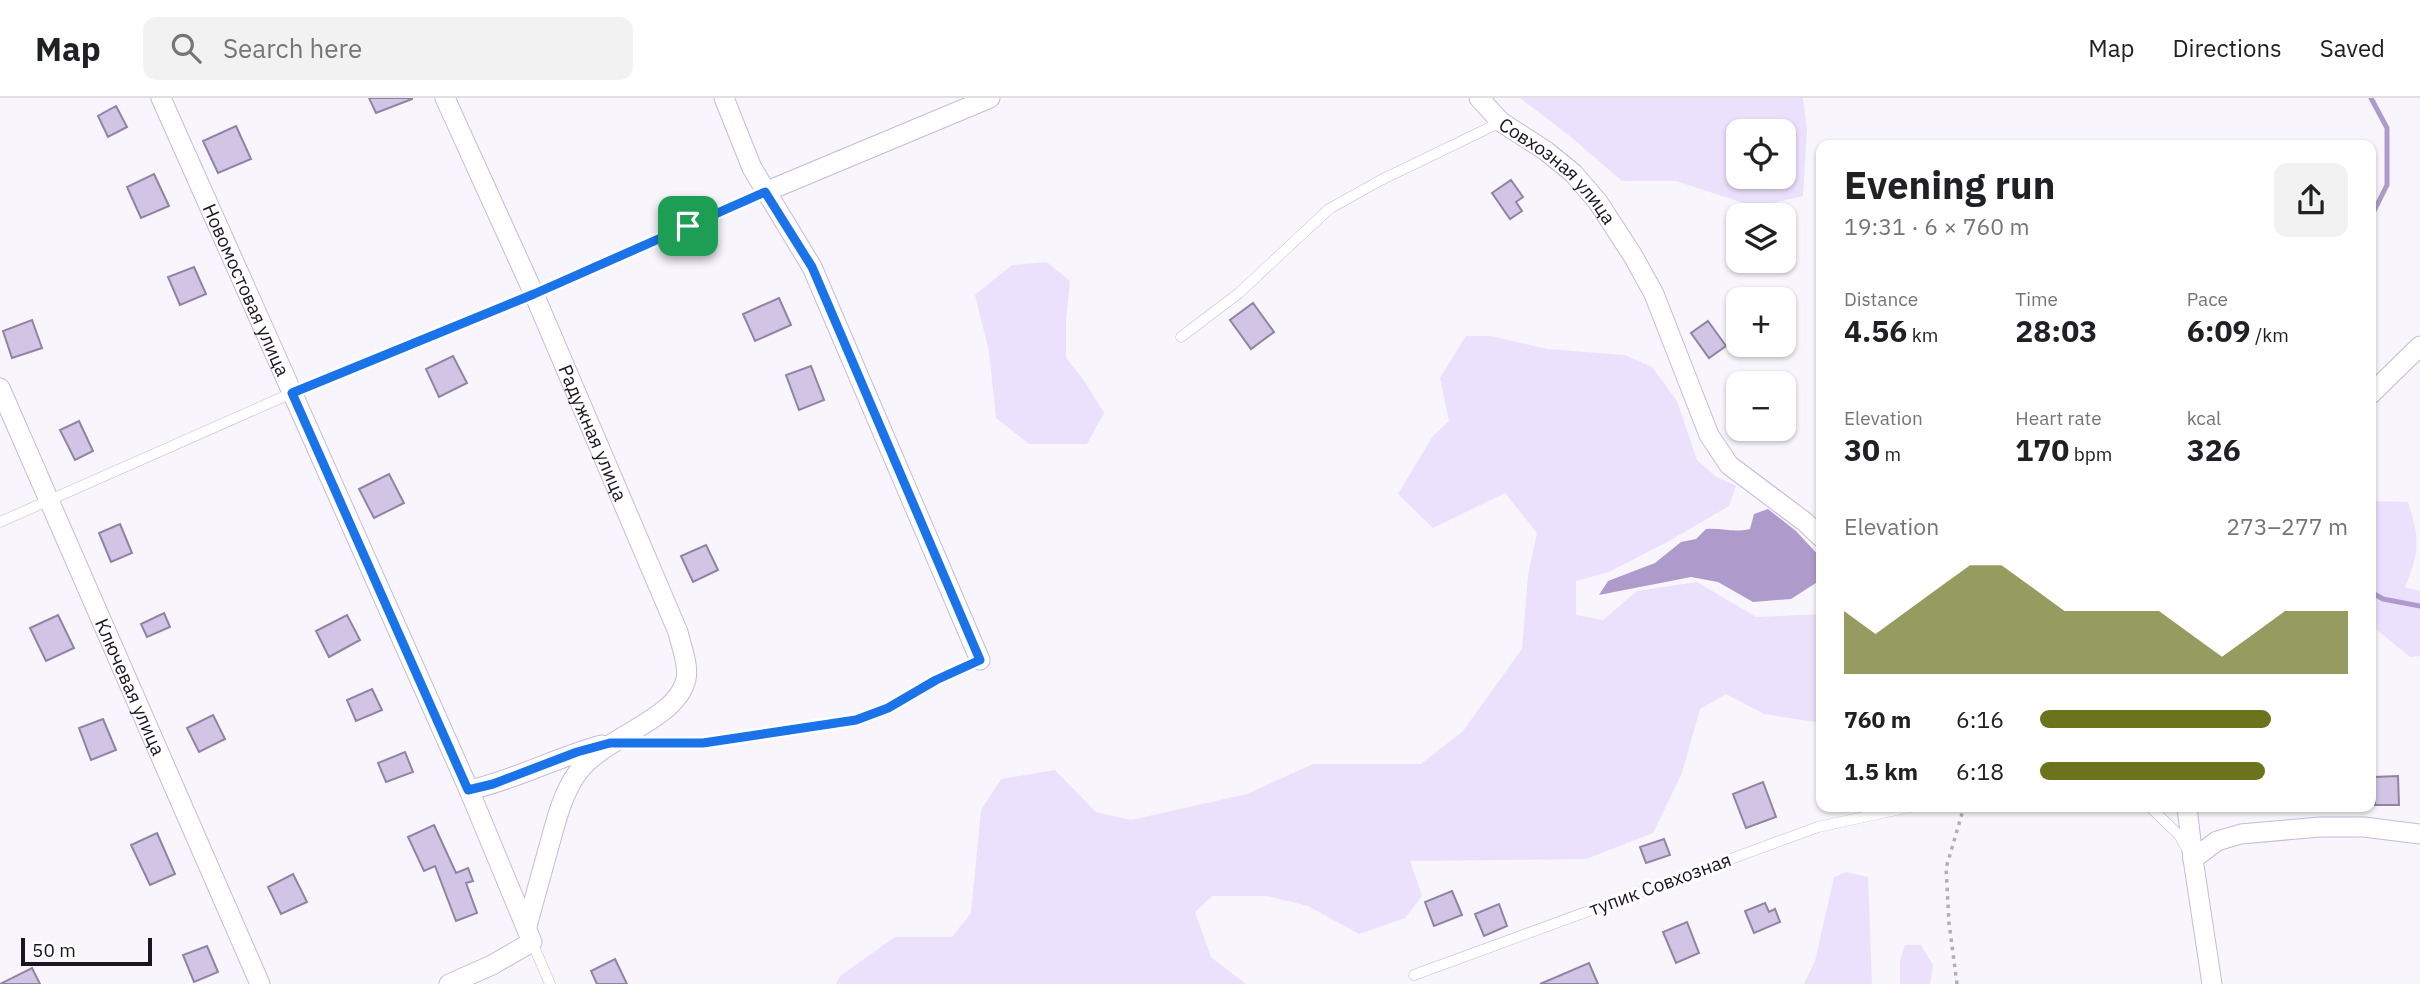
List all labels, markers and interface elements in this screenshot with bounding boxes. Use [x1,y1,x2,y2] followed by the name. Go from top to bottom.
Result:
[143,17,633,80] search box
[35,27,101,70] text: Map
[167,29,205,67] icon: search
[223,31,362,65] text: Search here
[2088,32,2134,64] text: Map
[2172,32,2282,64] text: Directions
[2320,32,2385,64] text: Saved
[1495,112,1621,229] street label: Совхозная улица
[1726,119,1796,441] map controls
[1726,119,1796,189] button: locate
[1844,160,2055,209] text: Evening run
[2274,163,2348,237] button: share
[658,196,718,256] pin
[198,200,295,380] street label: Новомостовая улица
[1726,203,1796,273] button: layers
[669,207,707,245] icon: arrive
[1844,211,2030,241] text: 19:31 · 6 × 760 m
[1726,287,1796,357] button: +
[1844,287,1918,311] text: Distance
[2015,287,2058,311] text: Time
[2187,287,2228,311] text: Pace
[1844,311,1907,350] text: 4.56
[2015,311,2097,350] text: 28:03
[2187,311,2251,350] text: 6:09
[1907,323,1938,347] text: km
[2251,323,2289,347] text: /km
[553,361,633,505] street label: Радужная улица
[1726,371,1796,441] button: −
[1844,406,1923,430] text: Elevation
[2015,406,2102,430] text: Heart rate
[2187,406,2221,430] text: kcal
[1844,430,1880,469] text: 30
[2015,430,2069,469] text: 170
[2187,430,2241,469] text: 326
[1880,442,1901,466] text: m
[2069,442,2112,466] text: bpm
[1844,511,1939,541] text: Elevation
[2226,511,2348,541] text: 273–277 m
[90,615,171,759] street label: Ключевая улица
[1844,704,1911,734] text: 760 m
[1956,704,2004,734] text: 6:16
[1844,756,1918,786] text: 1.5 km
[1956,756,2004,786] text: 6:18
[1586,847,1734,921] street label: тупик Совхозная
[21,935,152,967] scale bar
[32,938,76,962] text: 50 m

